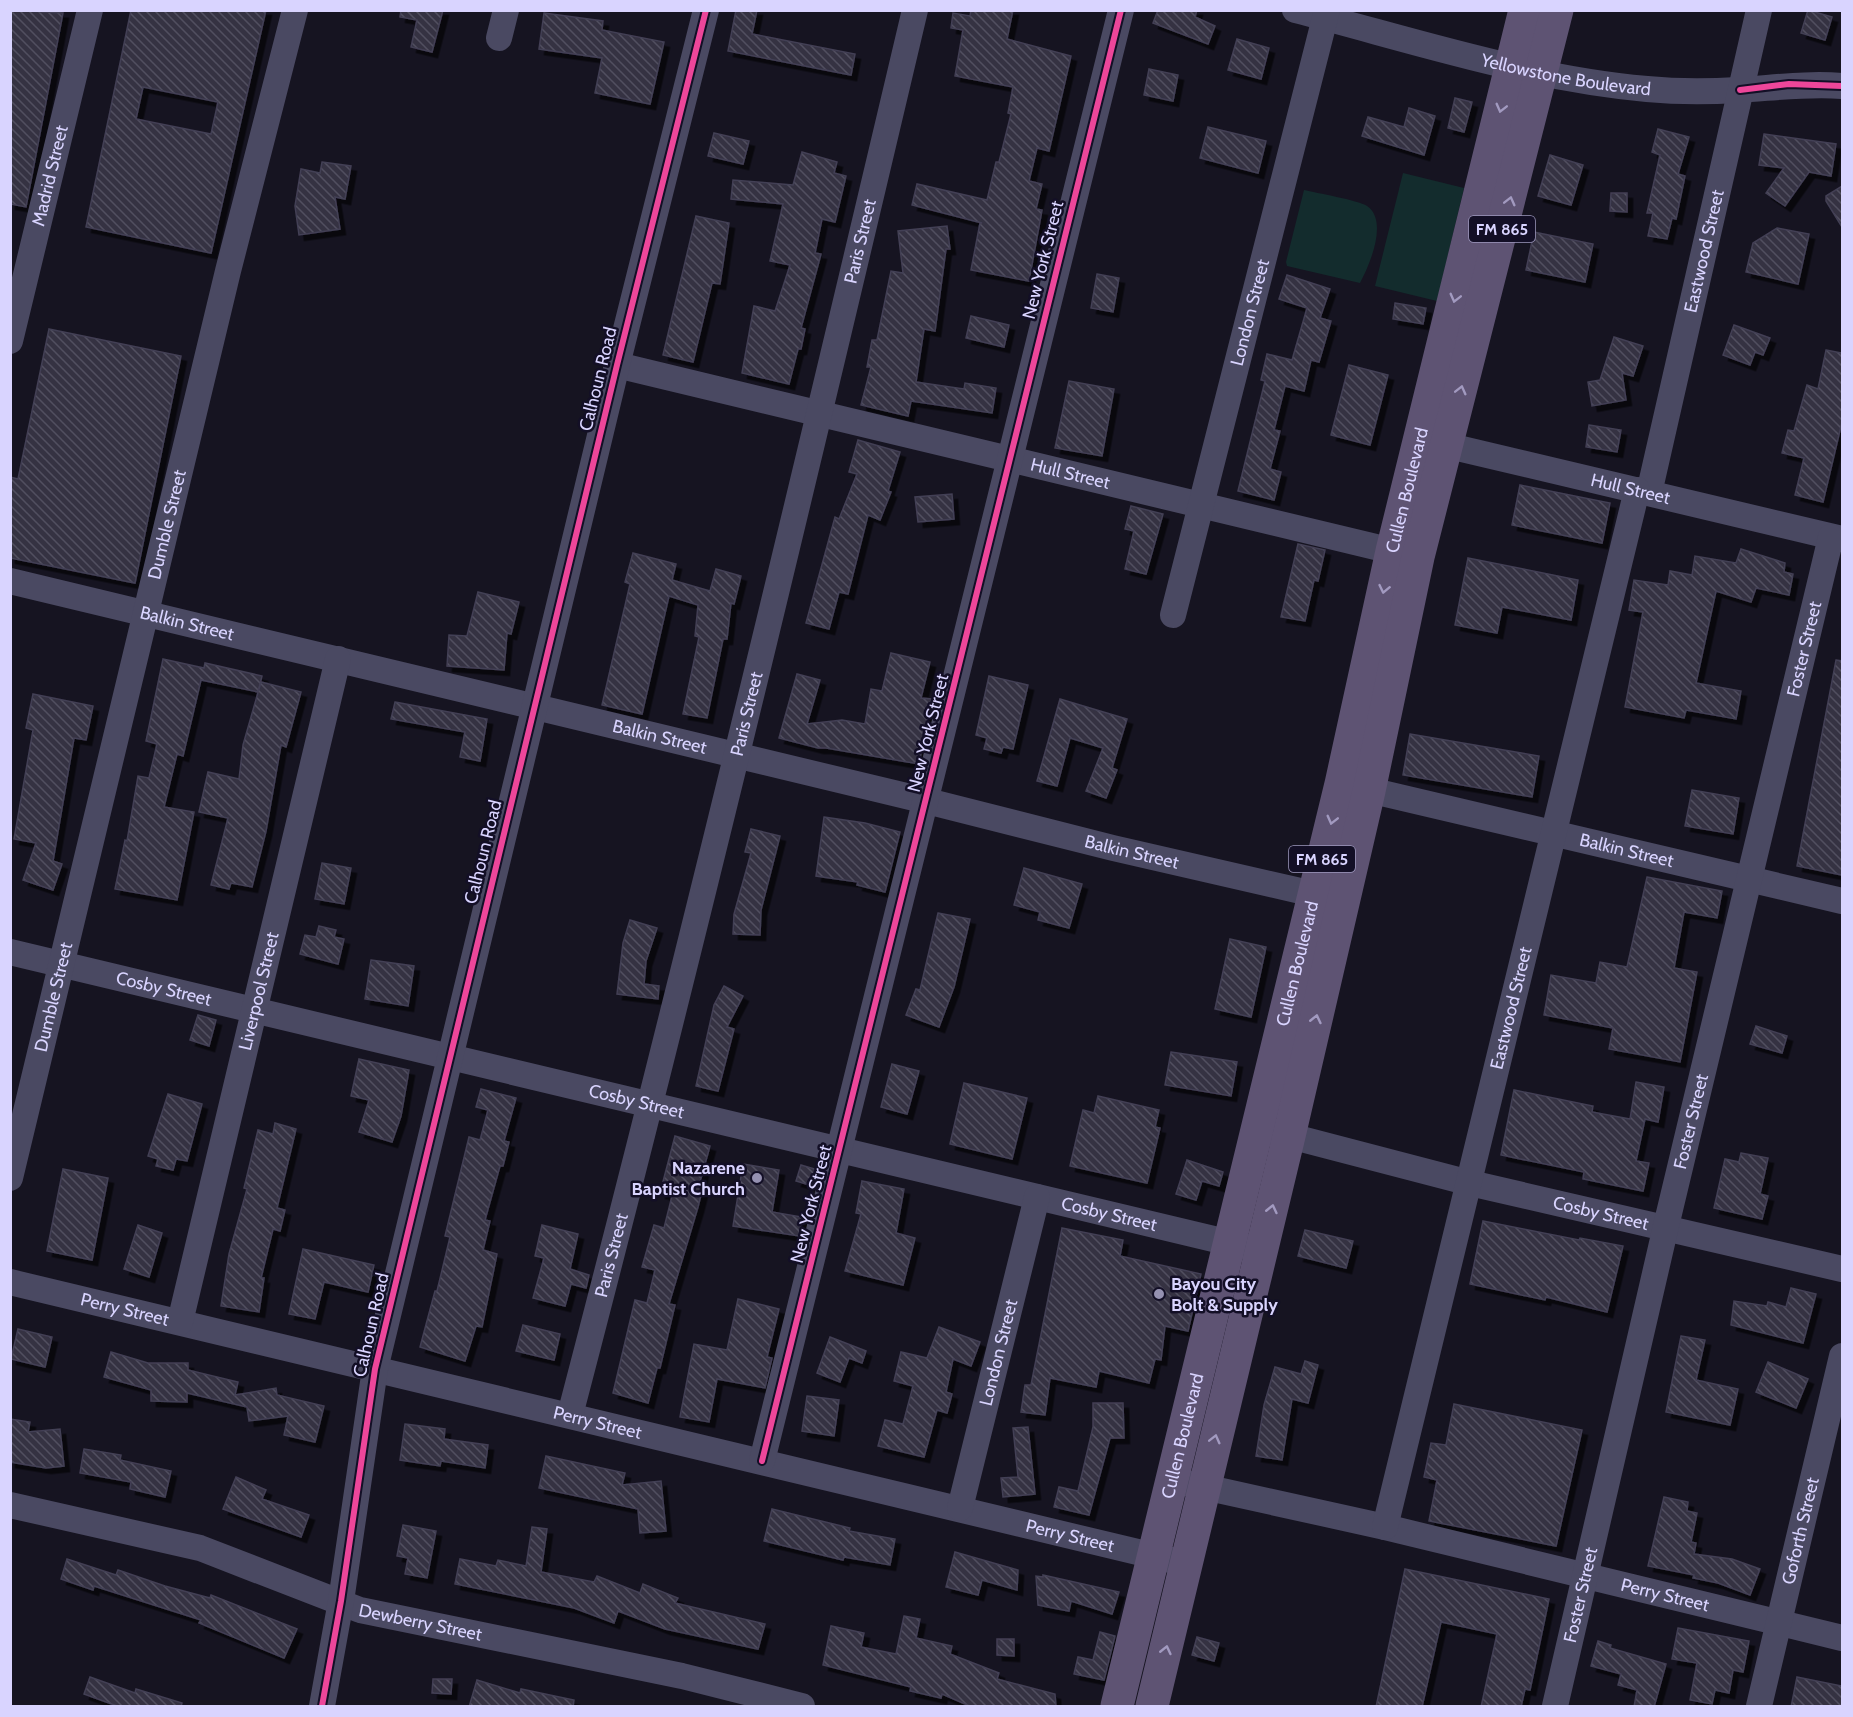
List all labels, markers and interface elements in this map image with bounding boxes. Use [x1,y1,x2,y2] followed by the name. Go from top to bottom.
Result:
[1478,49,1652,100] street label: Yellowstone Boulevard
[1495,103,1508,113] one-way arrow
[27,123,73,228] street label: Madrid Street
[1679,188,1729,315] street label: Eastwood Street
[1502,196,1515,206] one-way arrow
[840,197,881,286] street label: Paris Street
[1018,198,1068,322] street label: New York Street
[1469,216,1535,242] road number: FM 865
[1226,257,1274,368] street label: London Street
[1450,292,1463,302] one-way arrow
[574,325,622,433] street label: Calhoun Road
[1454,385,1467,395] one-way arrow
[1381,425,1433,555] street label: Cullen Boulevard
[1028,454,1112,494] street label: Hull Street
[143,468,191,582] street label: Dumble Street
[1589,469,1672,509] street label: Hull Street
[1378,584,1391,594] one-way arrow
[1782,599,1826,699] street label: Foster Street
[138,602,236,645] street label: Balkin Street
[726,670,768,758] street label: Paris Street
[903,671,953,795] street label: New York Street
[610,715,709,759] street label: Balkin Street
[459,798,507,906] street label: Calhoun Road
[1326,815,1339,825] one-way arrow
[1577,829,1676,872] street label: Balkin Street
[1082,830,1181,874] street label: Balkin Street
[1289,846,1355,872] road number: FM 865
[1272,899,1323,1029] street label: Cullen Boulevard
[234,930,284,1053] street label: Liverpool Street
[30,940,77,1054] street label: Dumble Street
[1486,945,1537,1072] street label: Eastwood Street
[114,967,214,1011] street label: Cosby Street
[1309,1015,1322,1025] one-way arrow
[1669,1072,1713,1171] street label: Foster Street
[586,1079,686,1123] street label: Cosby Street
[786,1142,836,1266] street label: New York Street
[632,1157,745,1200] place label: Nazarene Baptist Church
[750,1171,764,1185] marker: Nazarene Baptist Church
[1059,1192,1159,1236] street label: Cosby Street
[1551,1192,1651,1235] street label: Cosby Street
[1264,1204,1277,1214] one-way arrow
[590,1211,633,1300] street label: Paris Street
[348,1271,394,1379] street label: Calhoun Road
[1171,1273,1278,1316] place label: Bayou City Bolt & Supply
[1152,1287,1166,1301] marker: Bayou City Bolt & Supply
[78,1288,171,1331] street label: Perry Street
[975,1297,1022,1408] street label: London Street
[1157,1371,1208,1501] street label: Cullen Boulevard
[551,1401,644,1444] street label: Perry Street
[1208,1434,1220,1445] one-way arrow
[1777,1475,1824,1587] street label: Goforth Street
[1024,1515,1116,1557] street label: Perry Street
[1559,1545,1602,1645] street label: Foster Street
[1619,1574,1711,1616] street label: Perry Street
[357,1599,484,1646] street label: Dewberry Street
[1158,1645,1171,1655] one-way arrow

